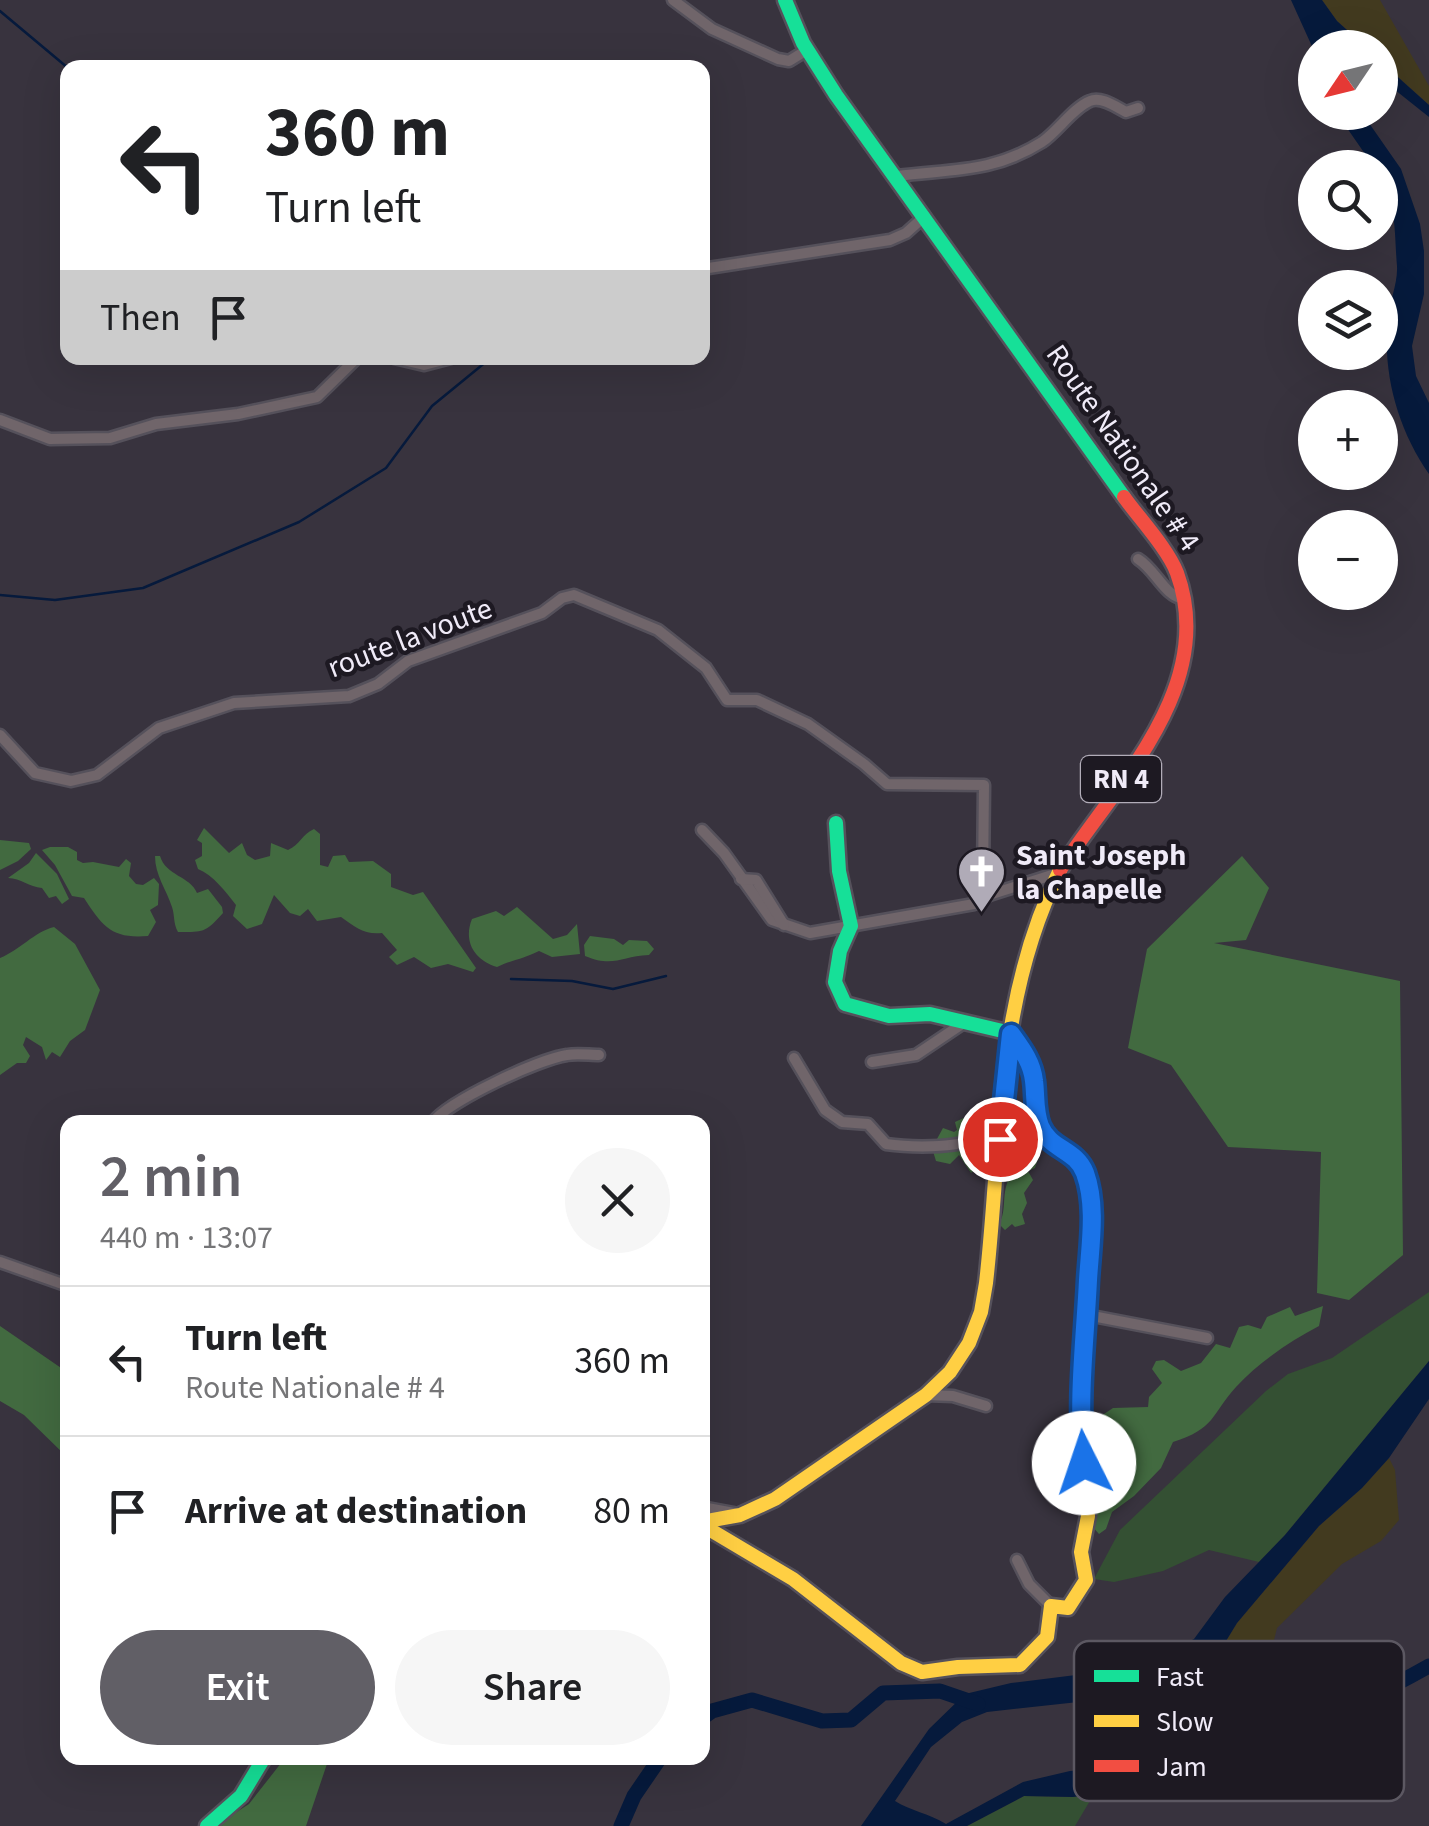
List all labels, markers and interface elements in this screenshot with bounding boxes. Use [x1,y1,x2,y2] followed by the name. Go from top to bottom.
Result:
[1298,30,1398,130] north arrow
[1298,30,1398,610] map controls
[265,83,450,183] text: 360 m
[100,100,230,230] icon: left
[1298,150,1398,250] button: search
[265,176,421,240] text: Turn left
[1298,270,1398,370] button: layers
[201,290,256,345] icon: arrive
[100,291,181,345] text: Then
[1035,336,1211,560] street label: Route Nationale # 4
[1298,390,1398,490] button: +
[1298,510,1398,610] button: −
[321,587,499,689] street label: route la voute
[1081,756,1161,802] road number: RN 4
[1016,834,1186,911] place label: Saint Joseph la Chapelle
[955,846,1007,914] church icon: Saint Joseph la Chapelle
[958,1097,1043,1182] pin
[973,1112,1028,1167] icon: arrive
[100,1135,243,1220] text: 2 min
[565,1148,670,1253] button: close
[100,1215,273,1261] text: 440 m · 13:07
[185,1311,327,1365] text: Turn left
[100,1334,155,1389] icon: left
[574,1334,670,1388] text: 360 m
[185,1365,445,1411] text: Route Nationale # 4
[1032,1411,1136,1515] position arrow
[100,1484,155,1539] icon: arrive
[185,1484,527,1538] text: Arrive at destination
[593,1484,670,1538] text: 80 m
[100,1630,375,1745] button: Exit
[395,1630,670,1745] button: Share
[1074,1641,1404,1801] legend
[1156,1657,1204,1697] text: Fast
[1156,1702,1213,1742] text: Slow
[1156,1747,1207,1787] text: Jam

